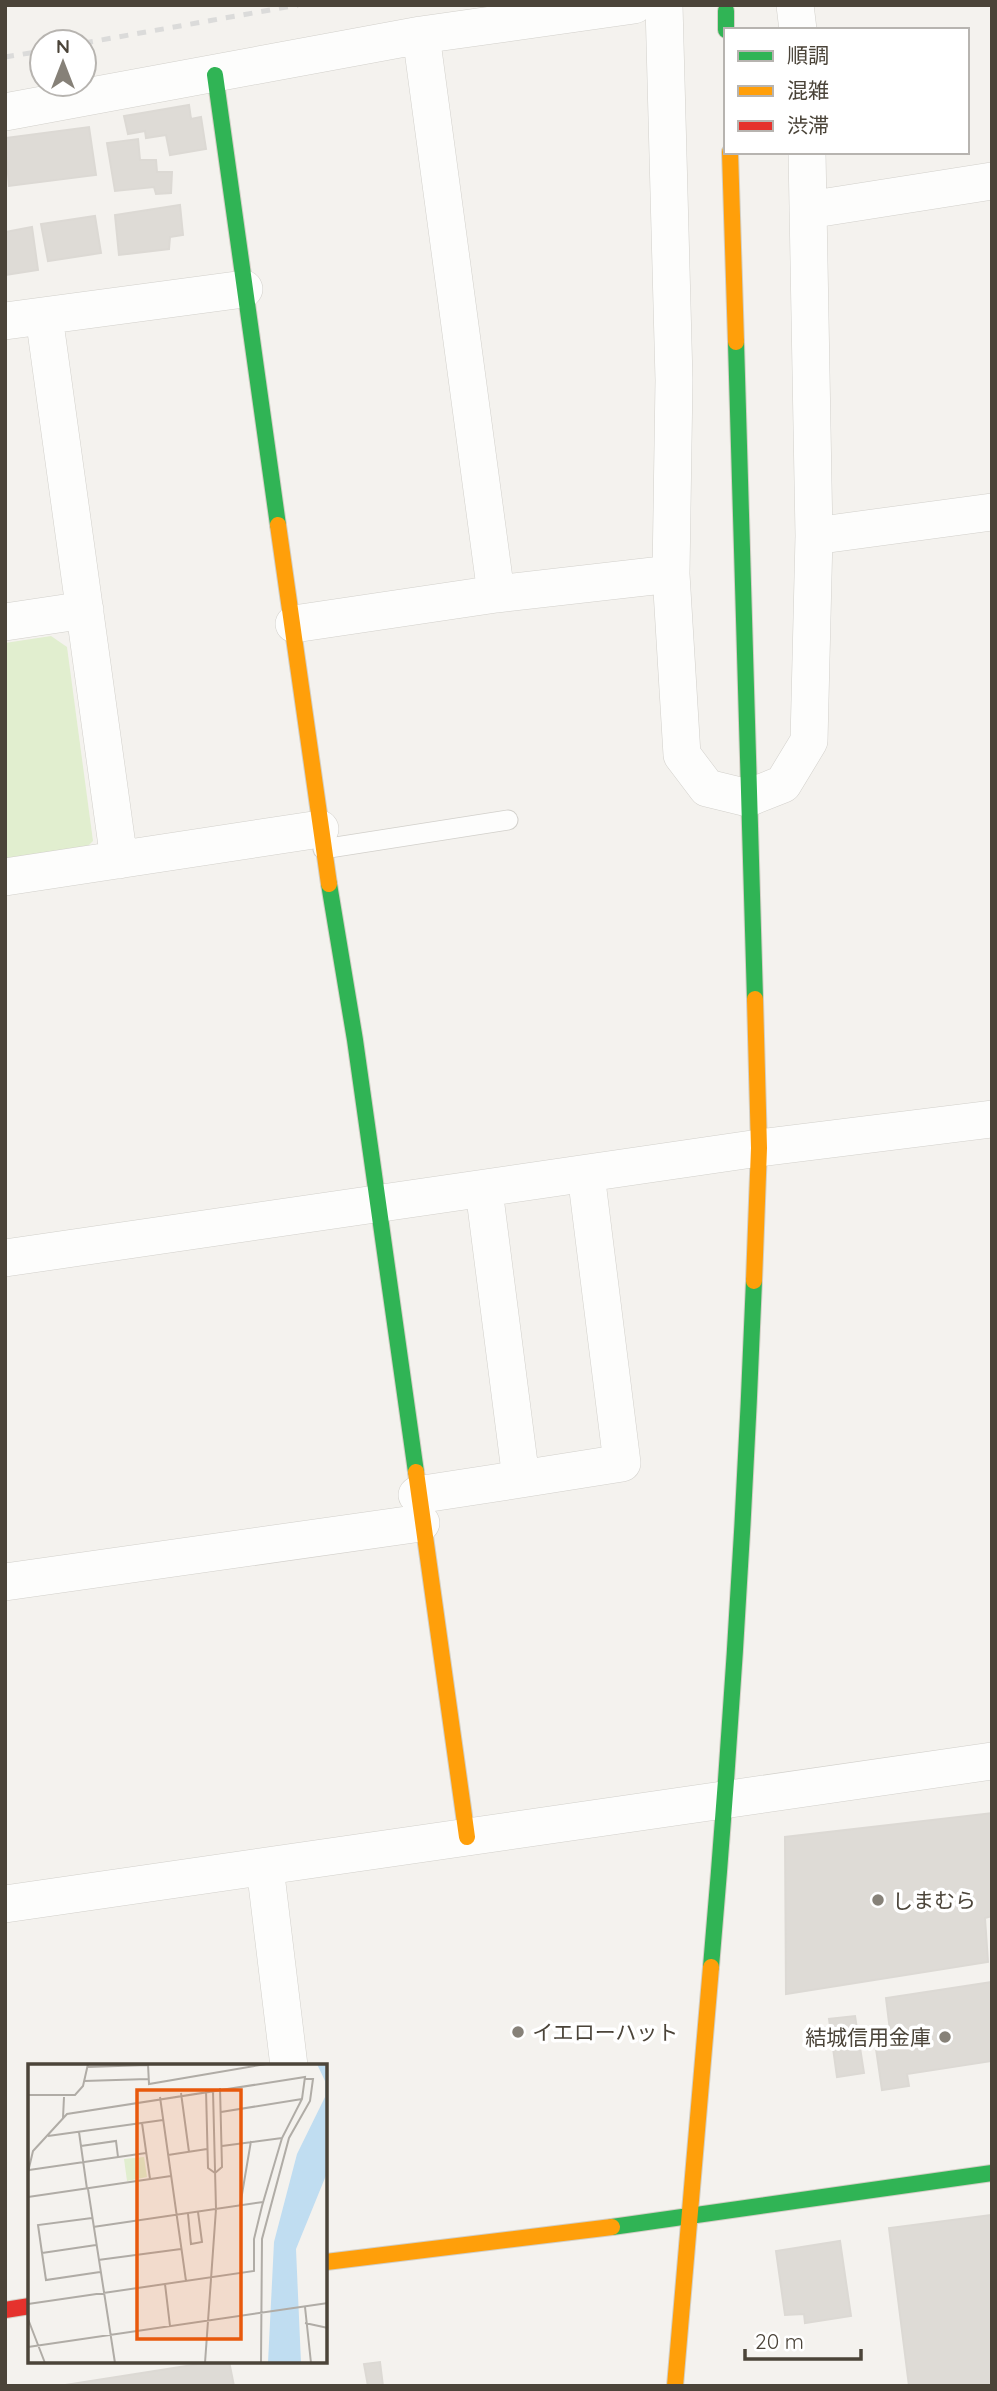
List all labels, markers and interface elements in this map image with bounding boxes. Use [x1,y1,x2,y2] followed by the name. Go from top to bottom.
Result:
[28,28,98,98] north arrow
[724,28,969,154] legend
[56,34,70,58] text: N
[787,42,829,68] text: 順調
[787,77,829,103] text: 混雑
[787,112,829,138] text: 渋滞
[892,1887,976,1913] place label: しまむら
[870,1892,886,1908] marker: しまむら
[532,2019,678,2045] place label: イエローハット
[510,2024,526,2040] marker: イエローハット
[805,2024,931,2050] place label: 結城信用金庫
[937,2029,953,2045] marker: 結城信用金庫
[28,2064,327,2363] inset map
[745,2318,860,2362] scale bar
[755,2328,804,2354] text: 20 m

